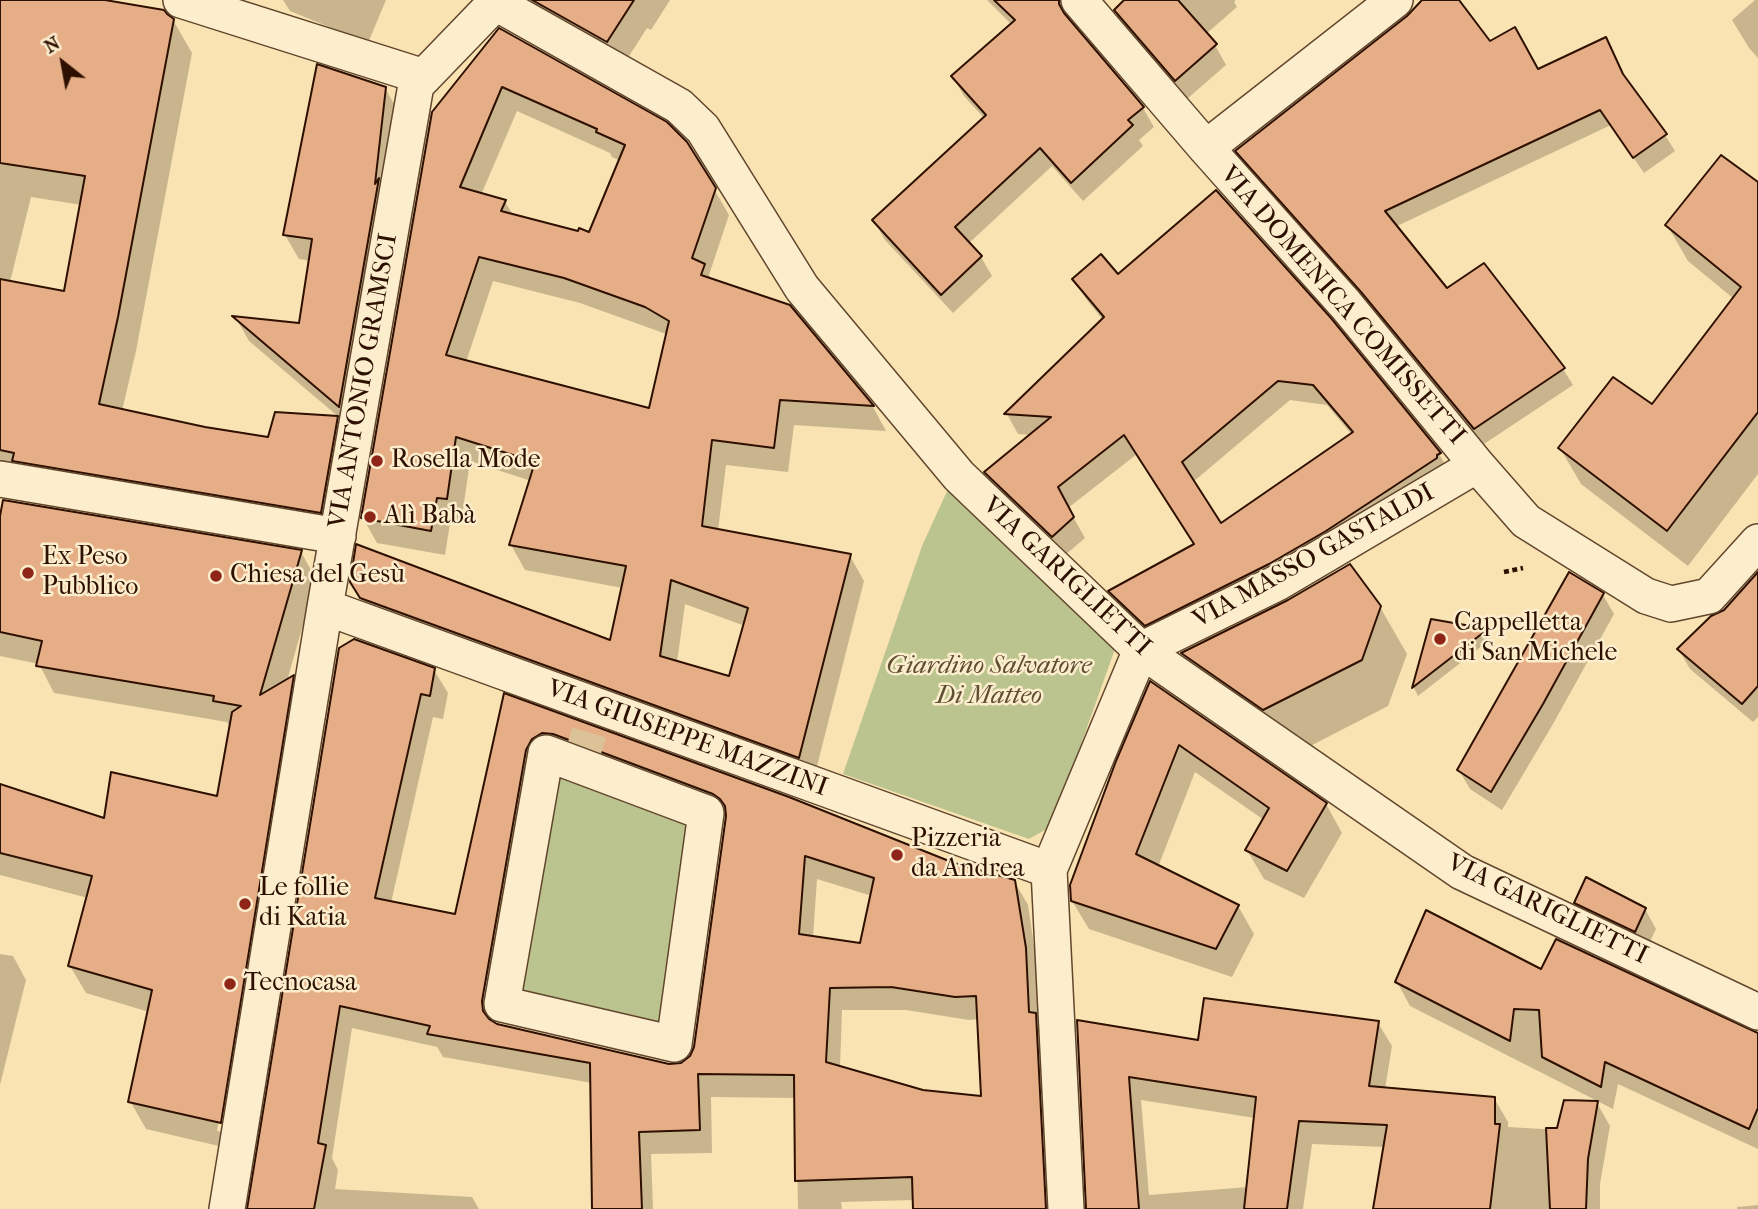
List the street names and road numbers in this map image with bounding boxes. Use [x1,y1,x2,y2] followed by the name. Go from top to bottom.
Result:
[1212,160,1472,452] street label: VIA DOMENICA COMISSETTI
[323,231,405,531] street label: VIA ANTONIO GRAMSCI
[1188,478,1440,636] street label: VIA MASSO GASTALDI
[975,491,1157,663] street label: VIA GARIGLIETTI
[543,674,831,804] street label: VIA GIUSEPPE MAZZINI
[1442,848,1652,972] street label: VIA GARIGLIETTI

